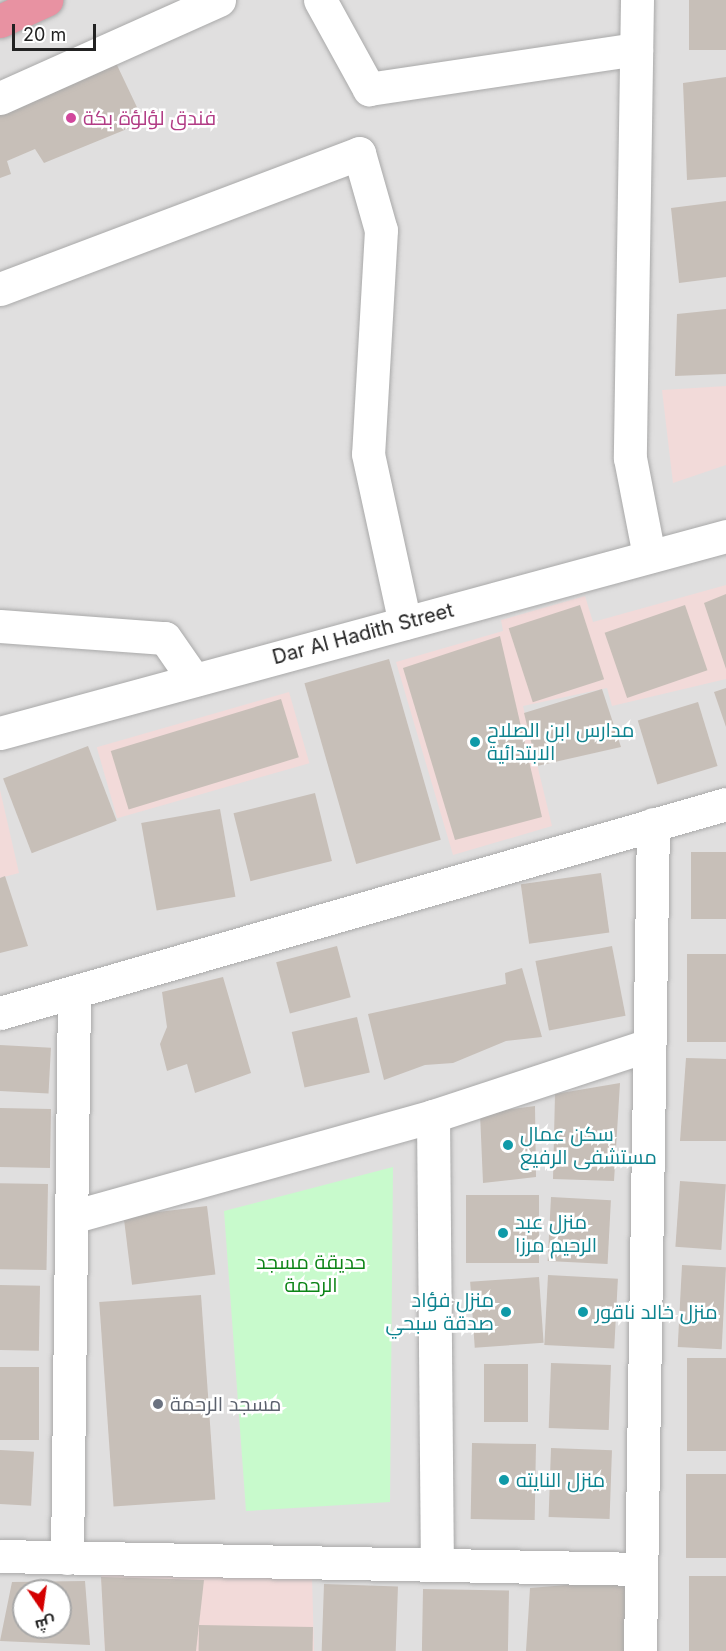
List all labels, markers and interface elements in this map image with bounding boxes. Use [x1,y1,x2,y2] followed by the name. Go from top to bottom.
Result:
[15,12,99,50] scale bar
[23,24,66,45] text: 20 m
[83,106,216,130] place label: فندق لؤلؤة بكة
[64,111,78,125] marker: فندق لؤلؤة بكة
[270,598,456,670] street label: Dar Al Hadith Street
[487,718,634,765] place label: مدارس ابن الصلاح الابتدائية
[468,735,482,749] marker: مدارس ابن الصلاح الابتدائية
[520,1122,657,1169] place label: سكن عمال مستشفى الرفيع
[501,1138,515,1152] marker: سكن عمال مستشفى الرفيع
[515,1210,597,1257] place label: منزل عبد الرحيم مرزا
[496,1226,510,1240] marker: منزل عبد الرحيم مرزا
[256,1250,366,1297] park label: حديقة مسجد الرحمة
[385,1288,494,1335] place label: منزل فؤاد صدقة سبحي
[595,1300,718,1324] place label: منزل خالد ناقور
[499,1305,513,1319] marker: منزل فؤاد صدقة سبحي
[576,1305,590,1319] marker: منزل خالد ناقور
[170,1392,281,1416] place label: مسجد الرحمة
[151,1397,165,1411] marker: مسجد الرحمة
[516,1468,605,1492] place label: منزل النايته
[497,1473,511,1487] marker: منزل النايته
[12,1579,72,1639] north arrow
[33,1613,58,1637] text: ش

